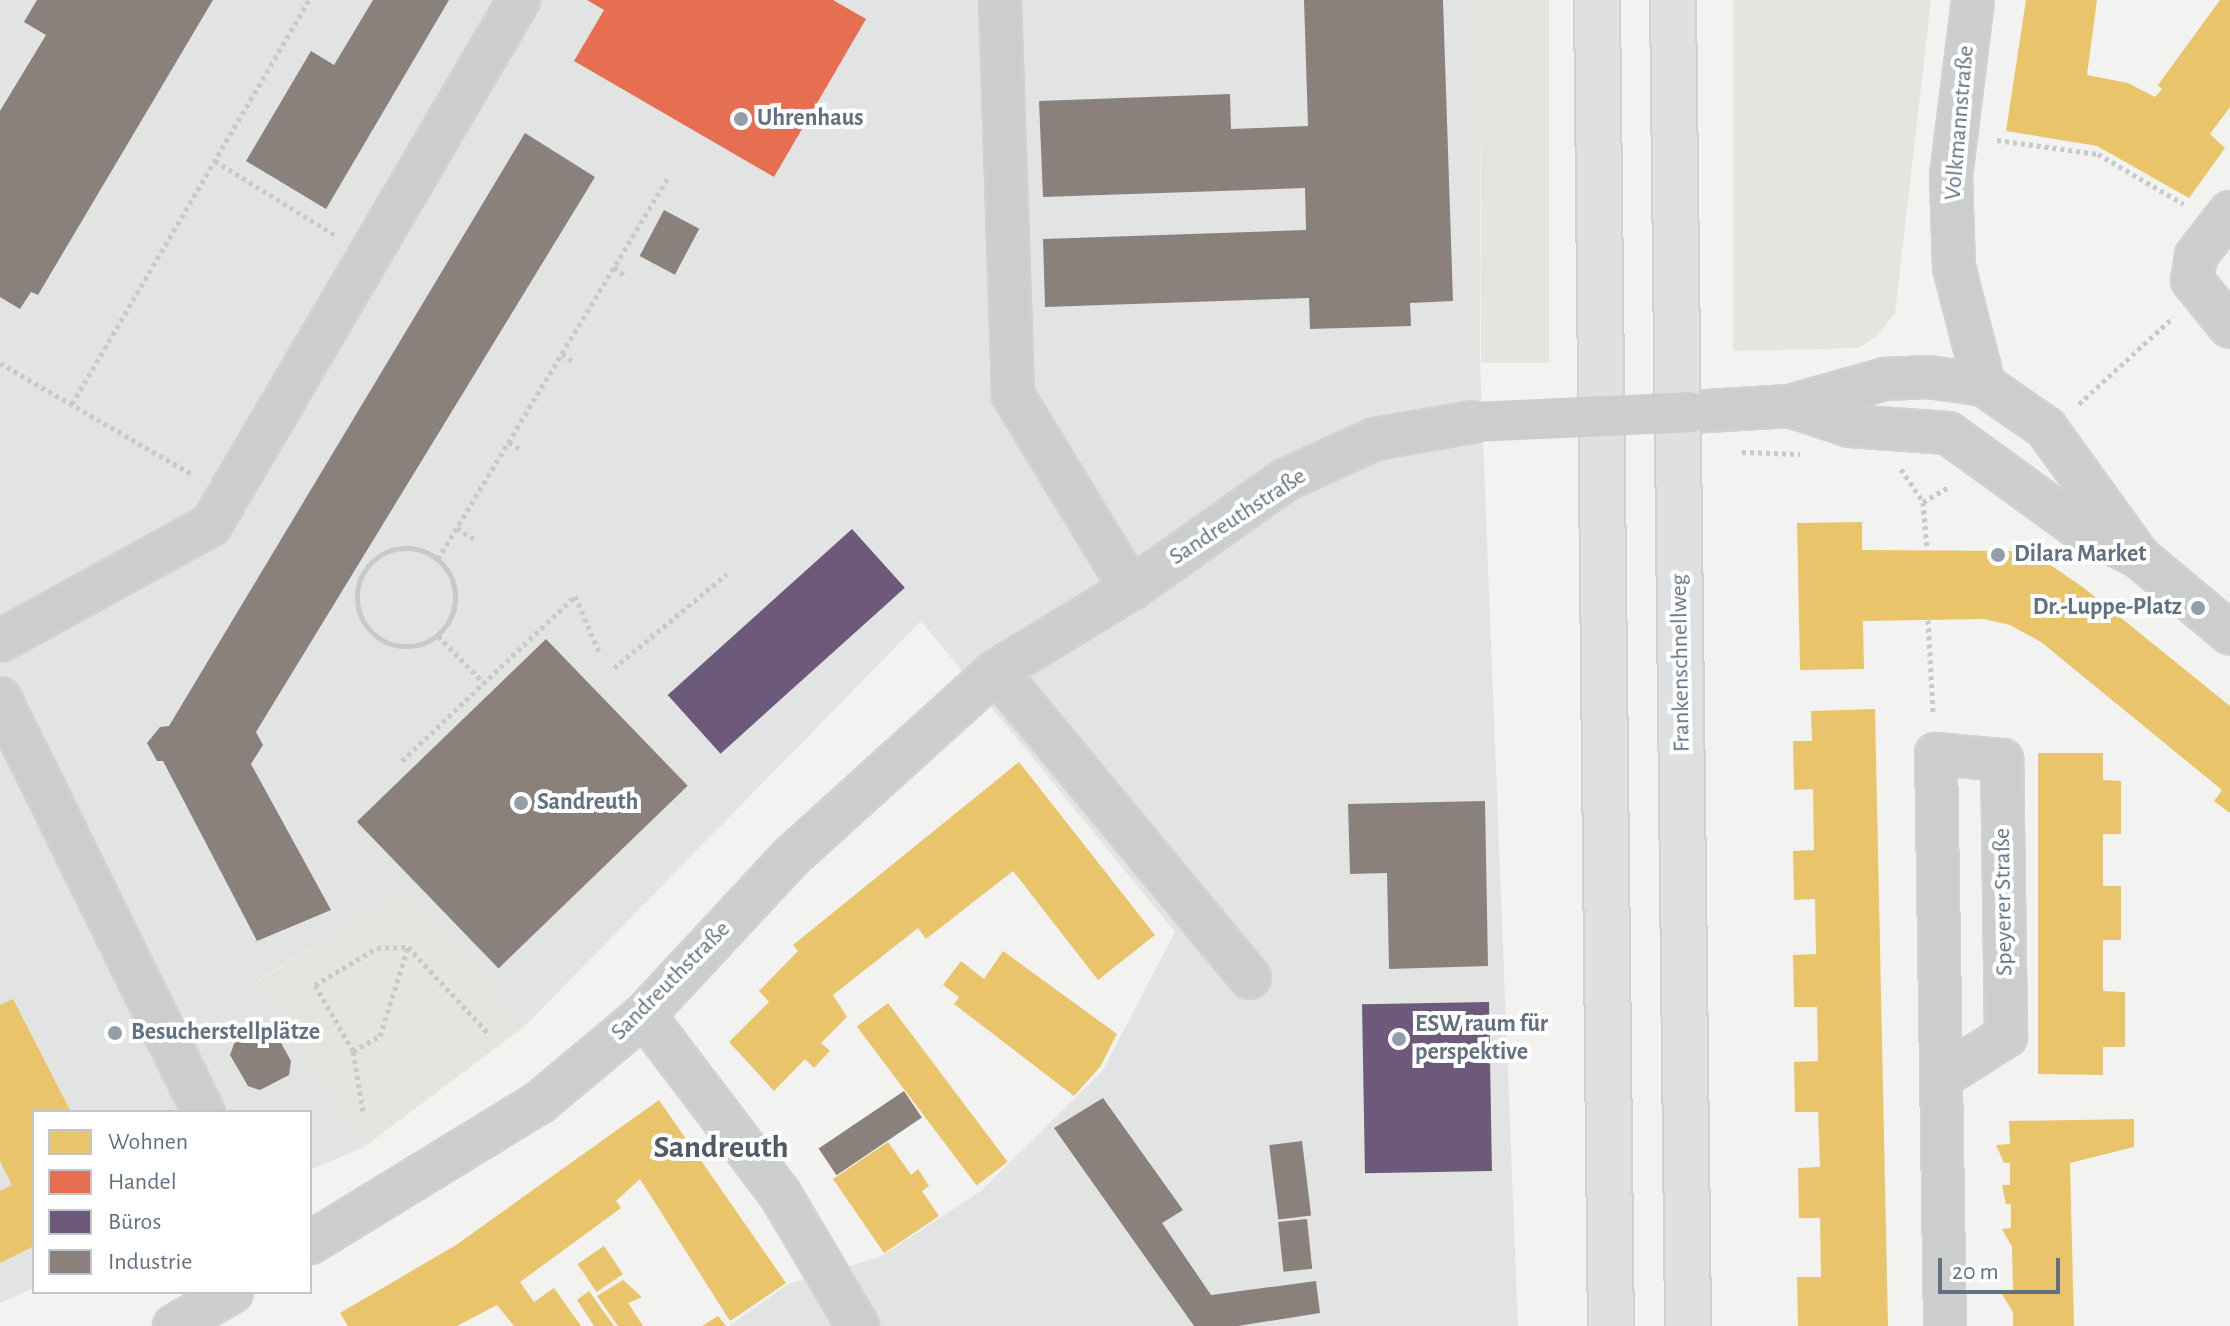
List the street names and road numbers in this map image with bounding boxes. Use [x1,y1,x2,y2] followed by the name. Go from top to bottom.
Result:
[1939,44,1981,202] street label: Volkmannstraße
[1164,462,1312,572] street label: Sandreuthstraße
[1665,574,1697,752] street label: Frankenschnellweg
[1988,828,2020,976] street label: Speyerer Straße
[605,915,737,1047] street label: Sandreuthstraße

